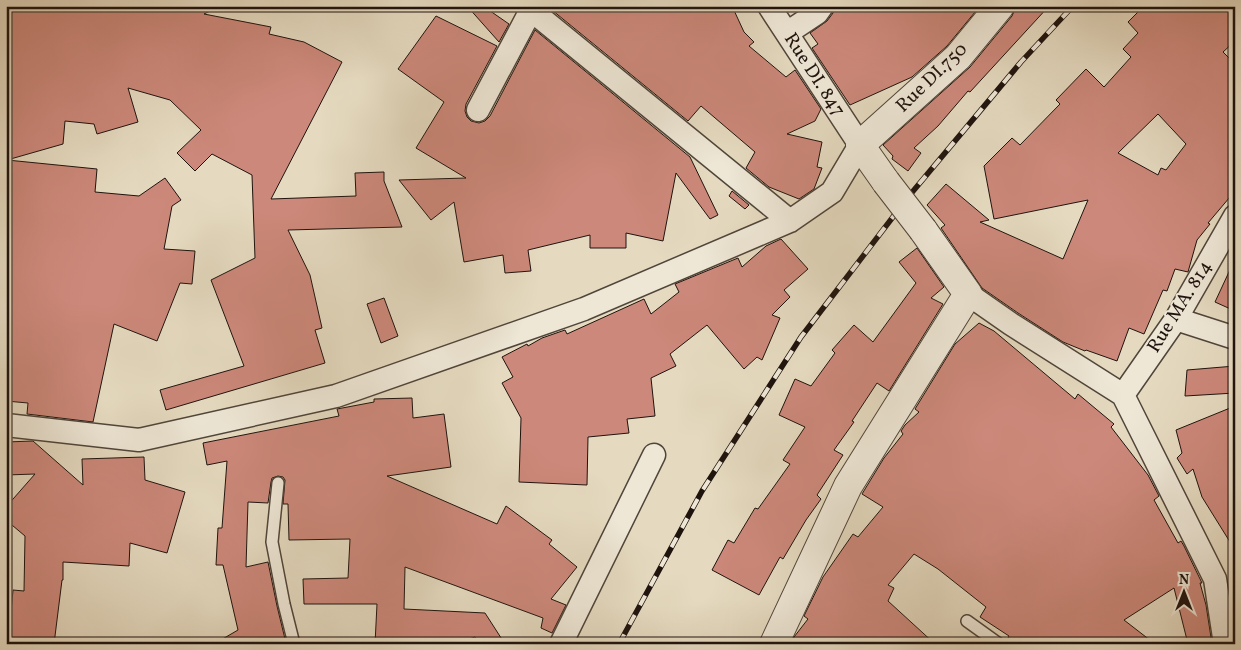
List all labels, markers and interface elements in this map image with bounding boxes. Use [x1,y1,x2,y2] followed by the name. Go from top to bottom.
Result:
[777,28,851,122] street label: Rue DI. 847
[890,37,974,119] street label: Rue DI.750
[1141,256,1219,358] street label: Rue MA. 814
[1158,568,1208,618] north arrow
[1179,571,1189,590] text: N

